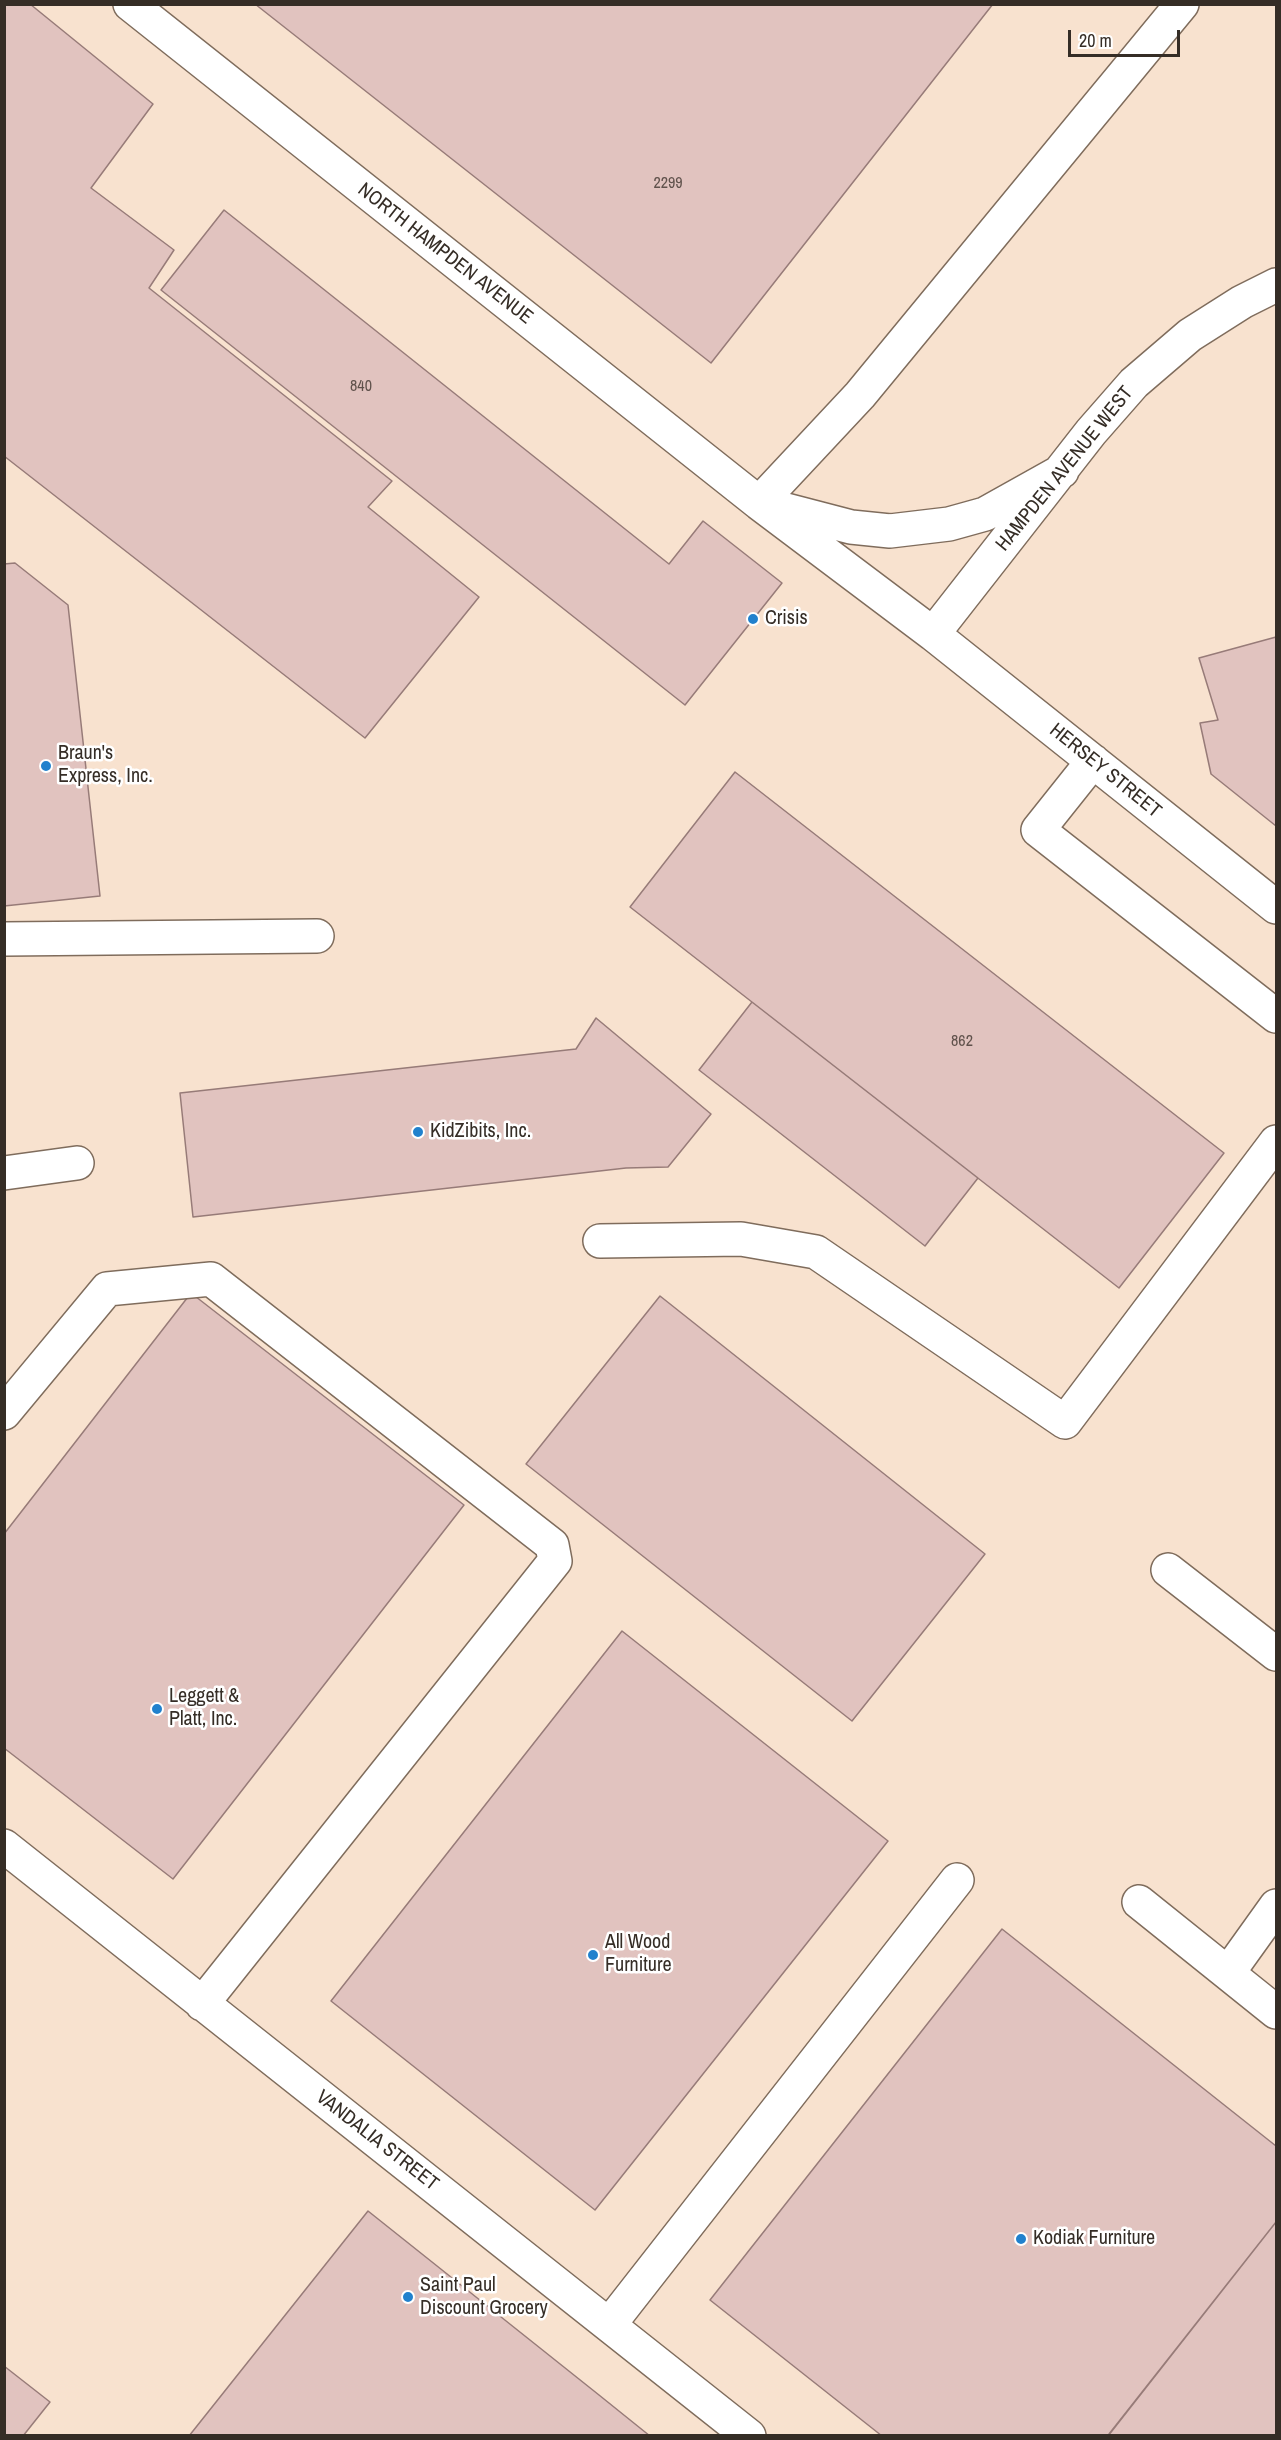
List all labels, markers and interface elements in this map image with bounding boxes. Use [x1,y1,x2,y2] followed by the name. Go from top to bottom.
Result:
[1071,18,1184,56] scale bar
[1079,28,1112,53] text: 20 m
[653,174,683,194] house number: 2299
[353,178,537,330] street label: NORTH HAMPDEN AVENUE
[350,377,372,397] house number: 840
[991,382,1139,556] street label: HAMPDEN AVENUE WEST
[765,607,808,631] place label: Crisis
[746,612,760,626] marker: Crisis
[1044,719,1166,823] street label: HERSEY STREET
[58,742,153,789] place label: Braun's Express, Inc.
[39,759,53,773] marker: Braun's Express, Inc.
[951,1032,973,1052] house number: 862
[430,1120,531,1144] place label: KidZibits, Inc.
[411,1125,425,1139] marker: KidZibits, Inc.
[169,1685,239,1732] place label: Leggett & Platt, Inc.
[150,1702,164,1716] marker: Leggett & Platt, Inc.
[605,1931,672,1978] place label: All Wood Furniture
[586,1948,600,1962] marker: All Wood Furniture
[311,2086,443,2196] street label: VANDALIA STREET
[1033,2227,1155,2251] place label: Kodiak Furniture
[1014,2232,1028,2246] marker: Kodiak Furniture
[420,2274,548,2321] place label: Saint Paul Discount Grocery
[401,2290,415,2304] marker: Saint Paul Discount Grocery

